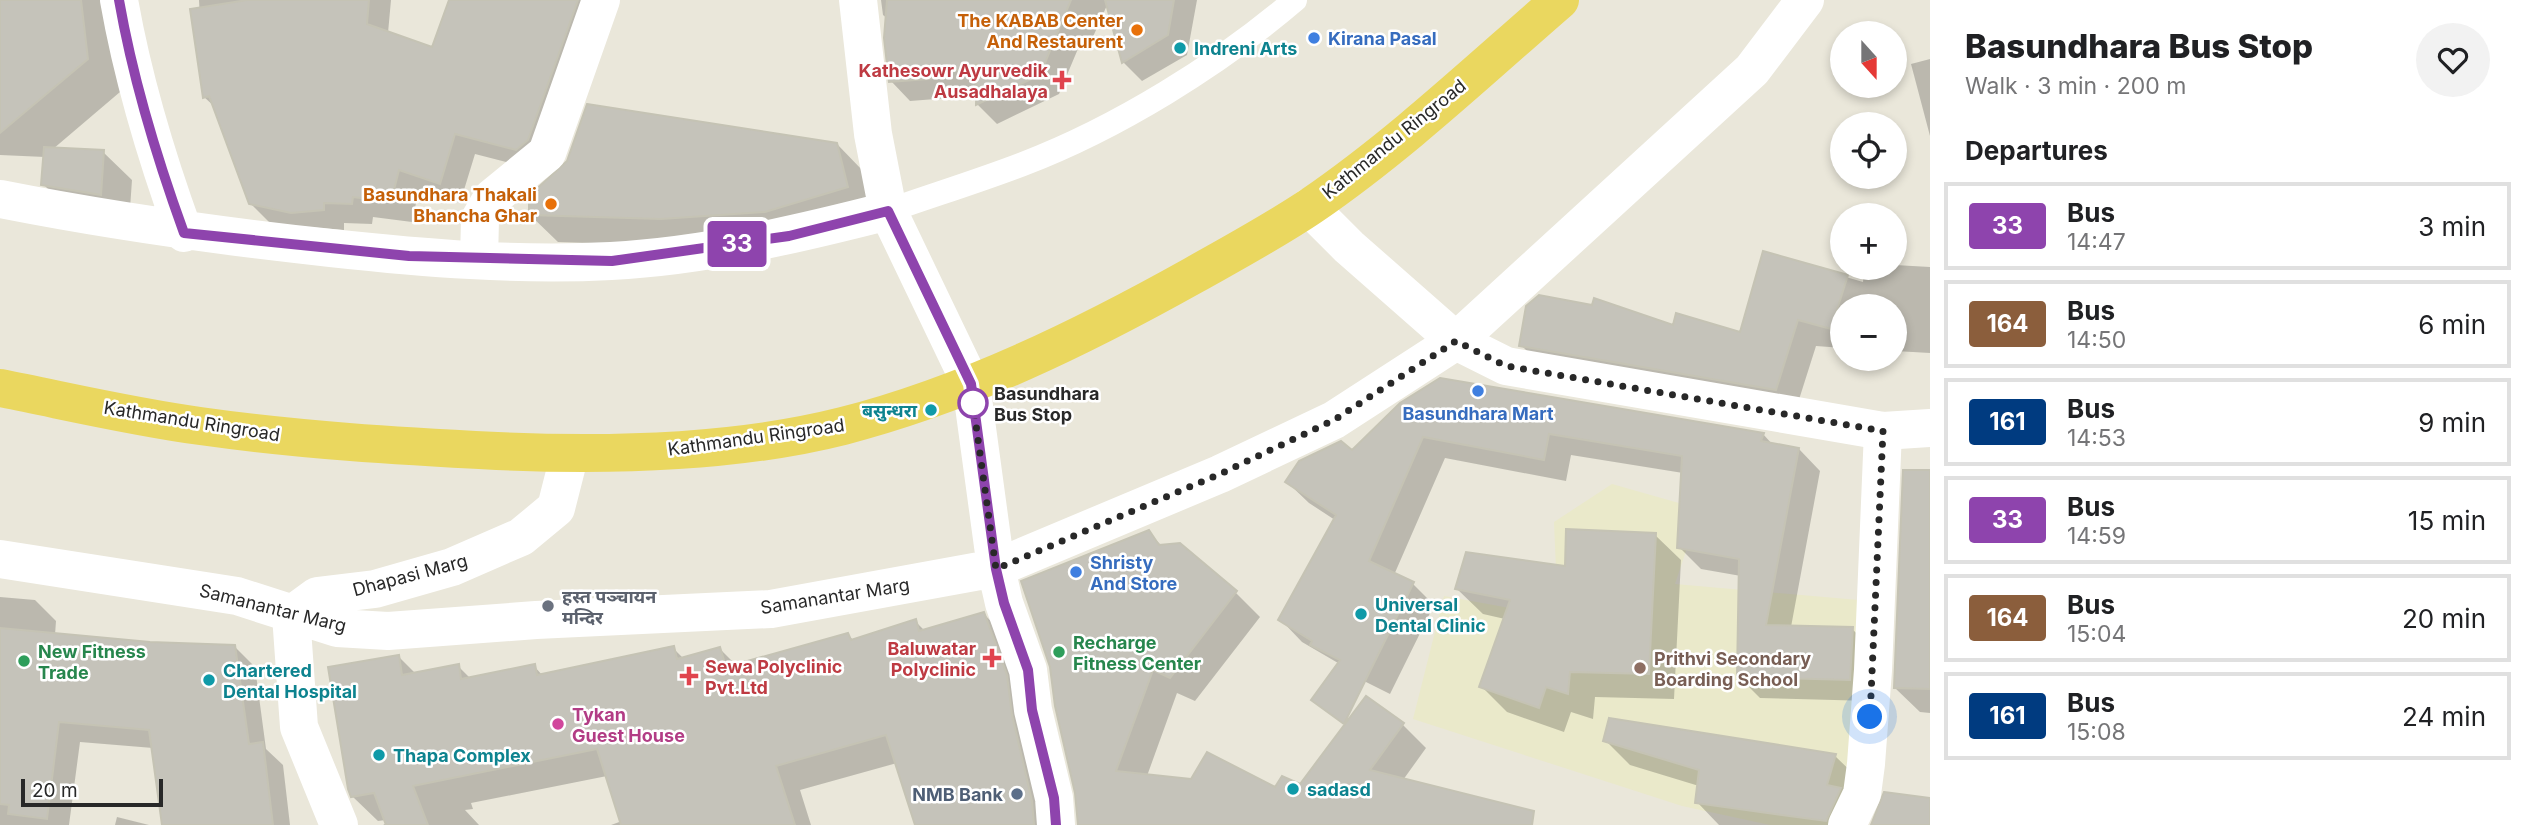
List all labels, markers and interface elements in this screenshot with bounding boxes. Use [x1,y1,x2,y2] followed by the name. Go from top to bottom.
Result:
[957,10,1123,52] place label: The KABAB Center And Restaurent
[1830,21,1908,98] north arrow
[1830,21,1907,371] map controls
[1129,22,1145,38] marker: The KABAB Center And Restaurent
[2416,23,2490,97] button: heart
[1965,26,2313,66] text: Basundhara Bus Stop
[1328,28,1437,49] place label: Kirana Pasal
[1306,30,1322,46] marker: Kirana Pasal
[1194,38,1297,59] place label: Indreni Arts
[1172,40,1188,56] marker: Indreni Arts
[859,60,1049,102] place label: Kathesowr Ayurvedik Ausadhalaya
[1054,72,1070,88] marker: Kathesowr Ayurvedik Ausadhalaya
[1965,72,2186,100] text: Walk · 3 min · 200 m
[1318,75,1470,203] street label: Kathmandu Ringroad
[1830,112,1907,189] button: locate
[1965,135,2108,166] text: Departures
[363,184,537,226] place label: Basundhara Thakali Bhancha Ghar
[543,196,559,212] marker: Basundhara Thakali Bhancha Ghar
[2067,197,2115,228] text: Bus
[1830,203,1907,280] button: +
[1992,211,2023,240] text: 33
[2418,211,2486,242] text: 3 min
[706,221,768,267] line badge: 33
[2067,228,2126,256] text: 14:47
[722,229,752,258] text: 33
[1830,294,1907,371] button: −
[2067,295,2115,326] text: Bus
[1986,309,2029,338] text: 164
[2418,309,2486,340] text: 6 min
[2067,326,2126,354] text: 14:50
[994,383,1099,425] place label: Basundhara Bus Stop
[1470,383,1486,399] marker: Basundhara Mart
[958,388,988,418] marker: Basundhara Bus Stop
[2067,393,2115,424] text: Bus
[102,397,282,445] street label: Kathmandu Ringroad
[862,400,918,422] place label: बसुन्धरा
[923,402,939,418] marker: बसुन्धरा
[1402,403,1554,424] place label: Basundhara Mart
[1989,407,2026,436] text: 161
[2418,407,2486,438] text: 9 min
[666,414,846,460] street label: Kathmandu Ringroad
[2067,424,2126,452] text: 14:53
[2067,491,2115,522] text: Bus
[1992,505,2023,534] text: 33
[2408,505,2486,536] text: 15 min
[2067,522,2126,550] text: 14:59
[350,550,470,600] street label: Dhapasi Marg
[1090,552,1177,594] place label: Shristy And Store
[1068,564,1084,580] marker: Shristy And Store
[759,574,911,618] street label: Samanantar Marg
[197,580,349,636] street label: Samanantar Marg
[562,586,657,628] place label: हस्त पञ्चायन मन्दिर
[2067,589,2115,620] text: Bus
[1375,594,1486,636] place label: Universal Dental Clinic
[540,598,556,614] marker: हस्त पञ्चायन मन्दिर
[1986,603,2029,632] text: 164
[2402,603,2486,634] text: 20 min
[1353,606,1369,622] marker: Universal Dental Clinic
[2067,620,2126,648] text: 15:04
[1073,632,1201,674] place label: Recharge Fitness Center
[887,638,976,680] place label: Baluwatar Polyclinic
[38,641,146,683] place label: New Fitness Trade
[1051,644,1067,660] marker: Recharge Fitness Center
[982,648,1002,668] marker: Baluwatar Polyclinic
[1654,648,1811,690] place label: Prithvi Secondary Boarding School
[16,653,32,669] marker: New Fitness Trade
[705,656,842,698] place label: Sewa Polyclinic Pvt.Ltd
[223,660,357,702] place label: Chartered Dental Hospital
[1632,660,1648,676] marker: Prithvi Secondary Boarding School
[679,666,699,686] marker: Sewa Polyclinic Pvt.Ltd
[201,672,217,688] marker: Chartered Dental Hospital
[2067,687,2115,718] text: Bus
[1852,699,1887,734] your location
[1989,701,2026,730] text: 161
[2402,701,2486,732] text: 24 min
[572,704,685,746] place label: Tykan Guest House
[550,716,566,732] marker: Tykan Guest House
[2067,718,2126,746] text: 15:08
[393,745,531,766] place label: Thapa Complex
[371,747,387,763] marker: Thapa Complex
[21,776,163,808] scale bar
[32,779,78,802] text: 20 m
[1307,779,1371,800] place label: sadasd
[1285,781,1301,797] marker: sadasd
[912,784,1004,805] place label: NMB Bank
[1009,786,1025,802] marker: NMB Bank

